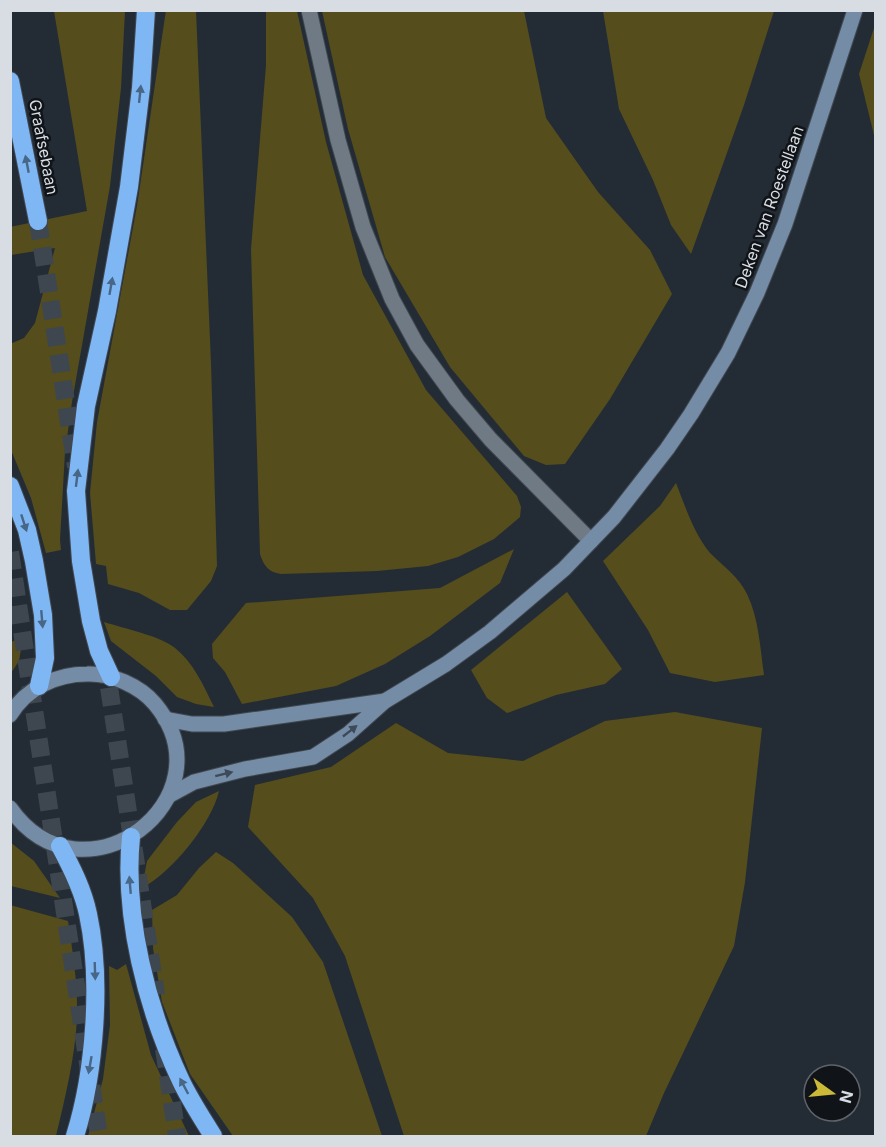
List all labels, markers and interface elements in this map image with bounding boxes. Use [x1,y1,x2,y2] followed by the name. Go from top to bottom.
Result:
[135,84,145,103] one-way arrow
[25,98,63,196] street label: Graafsebaan
[730,123,808,291] street label: Deken van Roestellaan
[22,154,31,173] one-way arrow
[107,277,116,296] one-way arrow
[73,469,82,488] one-way arrow
[20,514,29,532] one-way arrow
[38,610,47,629] one-way arrow
[342,725,358,738] one-way arrow
[215,769,233,779] one-way arrow
[125,876,135,895] one-way arrow
[90,961,100,980] one-way arrow
[85,1056,94,1075] one-way arrow
[802,1063,862,1123] north arrow
[179,1077,189,1094] one-way arrow
[835,1088,858,1105] text: N

